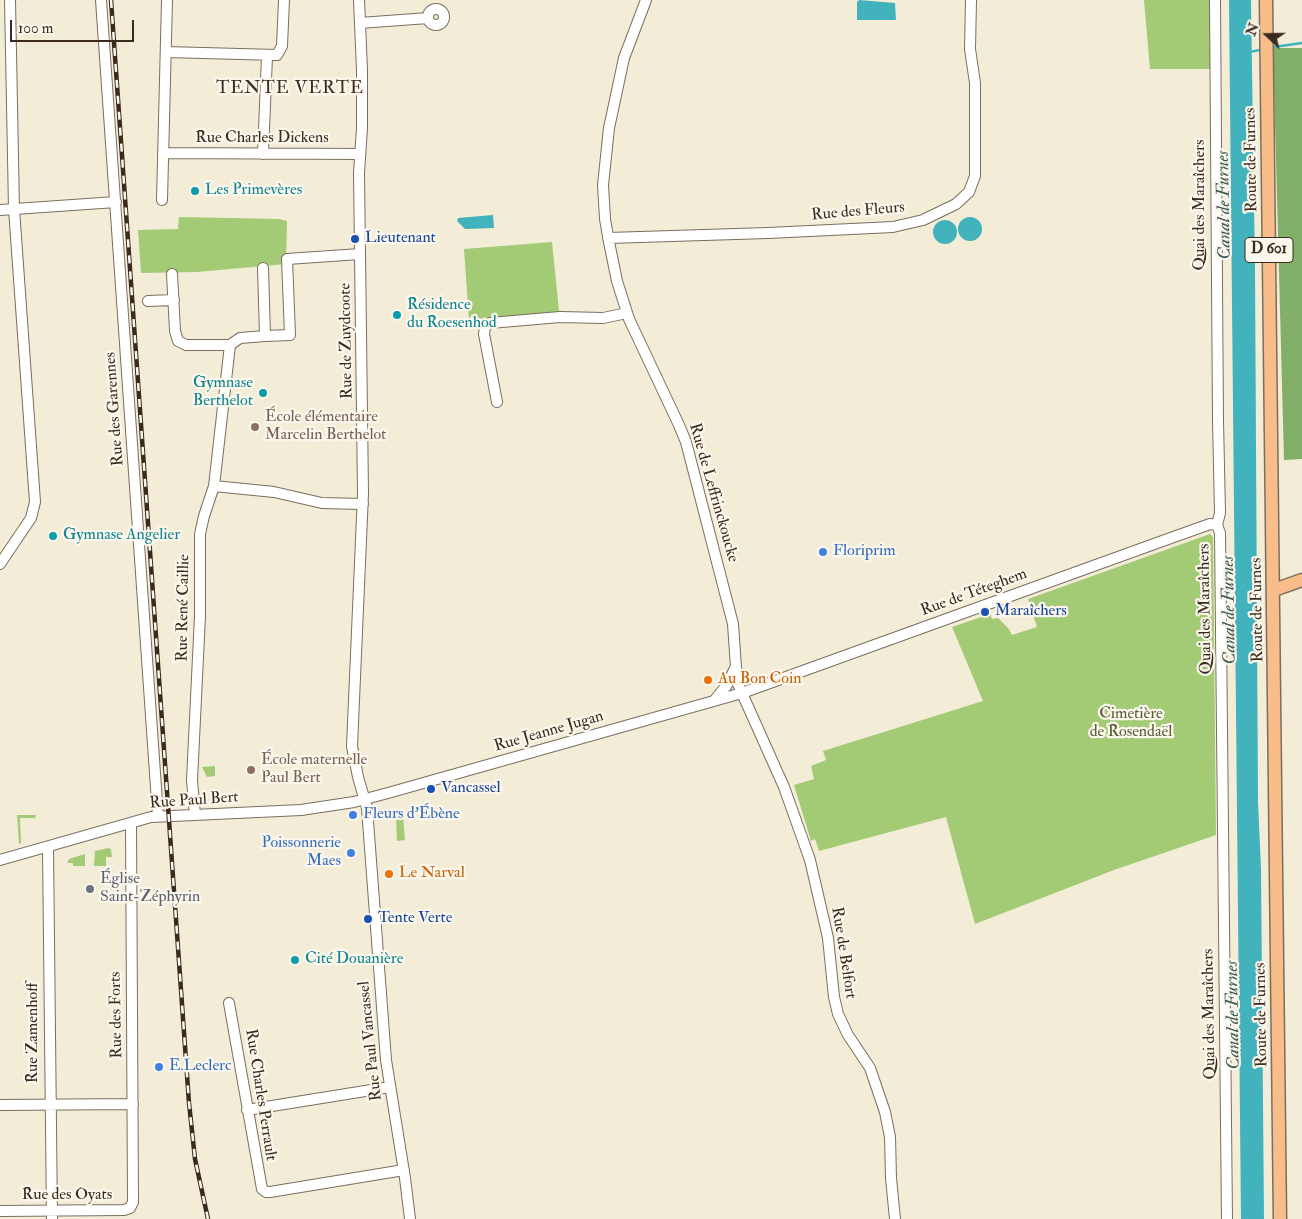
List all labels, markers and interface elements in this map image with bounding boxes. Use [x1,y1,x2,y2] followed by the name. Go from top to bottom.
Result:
[12,10,136,42] scale bar
[1242,10,1292,60] north arrow
[18,19,53,38] text: 100 m
[1242,21,1263,38] text: N
[215,78,365,100] district label: TENTE VERTE
[1241,107,1263,213] street label: Route de Furnes
[195,129,329,149] street label: Rue Charles Dickens
[1191,139,1211,271] street label: Quai des Maraîchers
[1213,150,1237,260] water label: Canal de Furnes
[205,181,302,201] place label: Les Primevères
[189,185,201,197] marker: Les Primevères
[811,198,905,226] street label: Rue des Fleurs
[365,229,436,249] place label: Lieutenant
[349,233,361,245] marker: Lieutenant
[1245,238,1293,262] road number: D 601
[336,283,358,399] street label: Rue de Zuydcoote
[407,296,497,334] place label: Résidence du Roesenhod
[391,309,403,321] marker: Résidence du Roesenhod
[101,351,129,467] street label: Rue des Garennes
[193,374,253,412] place label: Gymnase Berthelot
[257,387,269,399] marker: Gymnase Berthelot
[265,408,386,446] place label: École élémentaire Marcelin Berthelot
[249,421,261,433] marker: École élémentaire Marcelin Berthelot
[684,421,742,565] street label: Rue de Leffrinckoucke
[63,526,180,546] place label: Gymnase Angelier
[47,530,59,542] marker: Gymnase Angelier
[833,542,896,562] place label: Floriprim
[1195,543,1217,675] street label: Quai des Maraîchers
[817,546,829,558] marker: Floriprim
[173,554,195,662] street label: Rue René Caillie
[1218,555,1242,665] water label: Canal de Furnes
[1247,557,1269,663] street label: Route de Furnes
[918,565,1030,621] street label: Rue de Téteghem
[995,602,1067,622] place label: Maraîchers
[979,606,991,618] marker: Maraîchers
[718,670,801,690] place label: Au Bon Coin
[702,674,714,686] marker: Au Bon Coin
[1090,705,1172,743] park label: Cimetière de Rosendaël
[492,707,606,757] street label: Rue Jeanne Jugan
[261,751,367,789] place label: École maternelle Paul Bert
[245,764,257,776] marker: École maternelle Paul Bert
[441,779,501,799] place label: Vancassel
[425,783,437,795] marker: Vancassel
[149,788,239,814] street label: Rue Paul Bert
[363,805,460,825] place label: Fleurs d'Ébène
[347,809,359,821] marker: Fleurs d'Ébène
[261,834,341,872] place label: Poissonnerie Maes
[345,847,357,859] marker: Poissonnerie Maes
[399,864,465,884] place label: Le Narval
[383,868,395,880] marker: Le Narval
[100,870,200,908] place label: Église Saint-Zéphyrin
[84,883,96,895] marker: Église Saint-Zéphyrin
[826,906,860,1000] street label: Rue de Belfort
[378,909,452,929] place label: Tente Verte
[362,913,374,925] marker: Tente Verte
[1199,948,1221,1080] street label: Quai des Maraîchers
[305,950,403,970] place label: Cité Douanière
[289,954,301,966] marker: Cité Douanière
[1222,960,1246,1070] water label: Canal de Furnes
[1251,962,1273,1068] street label: Route de Furnes
[107,971,127,1059] street label: Rue des Forts
[355,980,387,1102] street label: Rue Paul Vancassel
[24,983,44,1083] street label: Rue Zamenhoff
[240,1028,280,1162] street label: Rue Charles Perrault
[169,1057,231,1077] place label: E.Leclerc
[153,1061,165,1073] marker: E.Leclerc
[22,1186,112,1206] street label: Rue des Oyats

